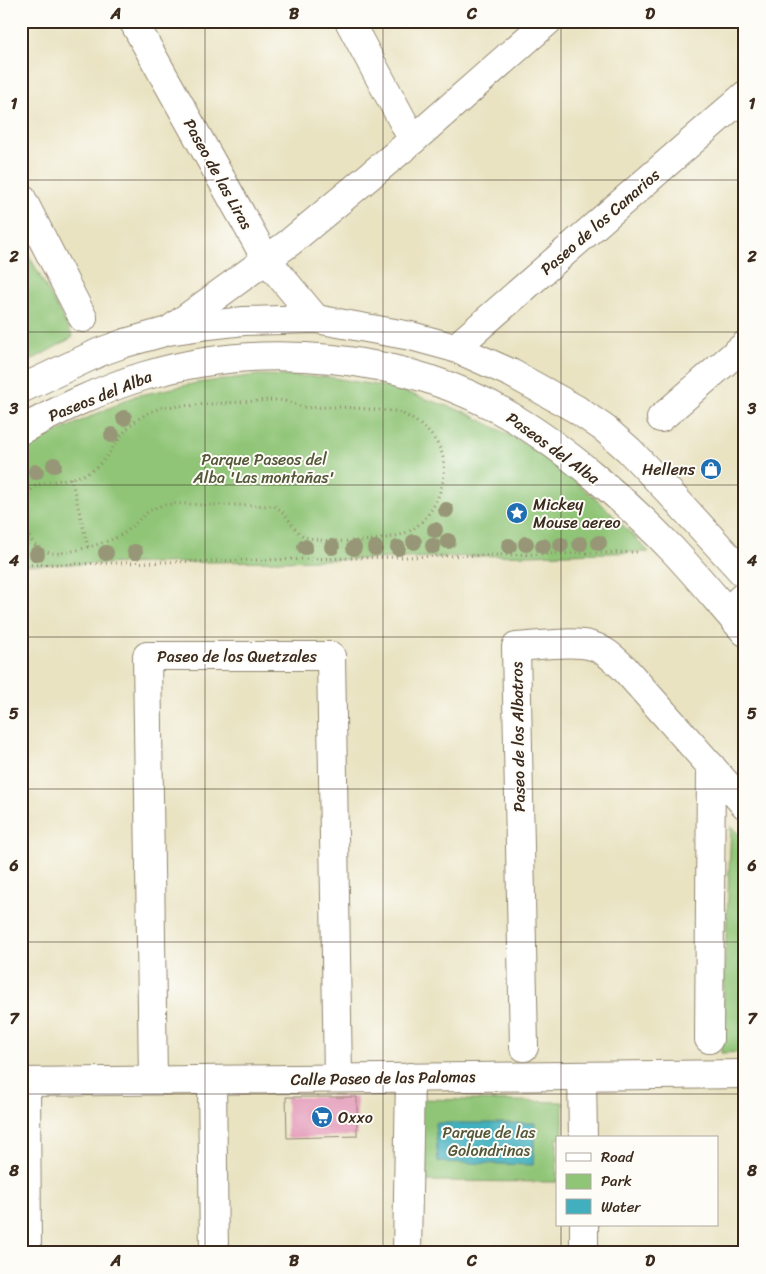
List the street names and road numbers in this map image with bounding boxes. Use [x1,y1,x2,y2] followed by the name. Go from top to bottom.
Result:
[175,113,261,235] street label: Paseo de las Liras
[533,161,667,283] street label: Paseo de los Canarios
[44,362,157,430] street label: Paseos del Alba
[500,404,607,493] street label: Paseos del Alba
[157,642,318,671] street label: Paseo de los Quetzales
[502,661,534,812] street label: Paseo de los Albatros
[290,1062,476,1094] street label: Calle Paseo de las Palomas

